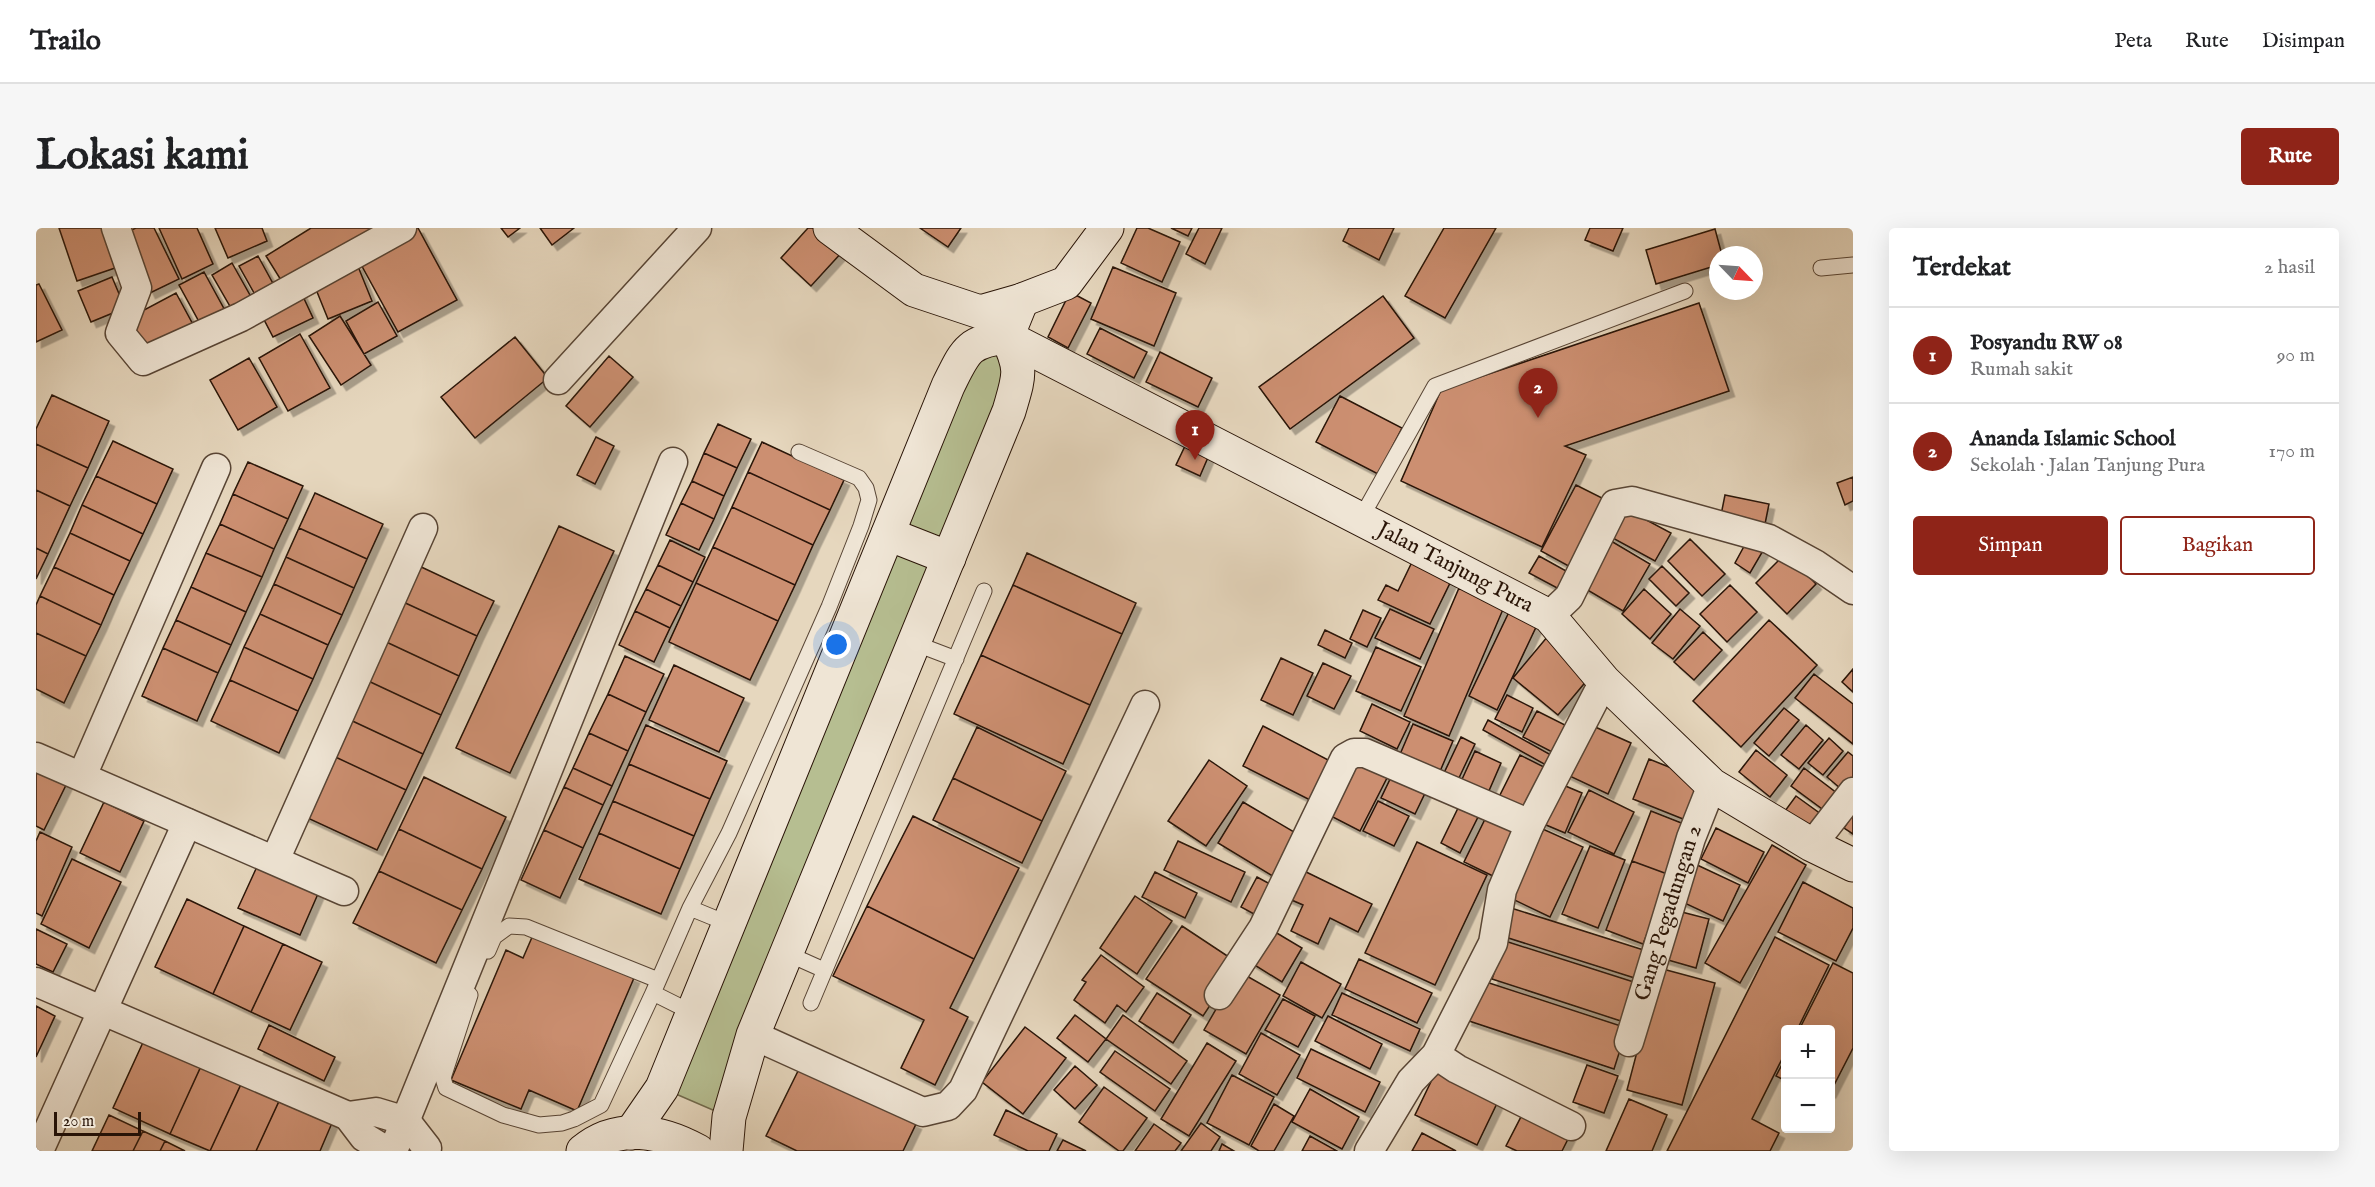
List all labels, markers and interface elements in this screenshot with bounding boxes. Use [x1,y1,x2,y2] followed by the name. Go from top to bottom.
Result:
[30,24,101,59] text: Trailo
[2114,28,2152,55] text: Peta
[2185,28,2229,55] text: Rute
[2262,28,2345,55] text: Disimpan
[2241,128,2339,185] button: Rute
[36,130,249,183] text: Lokasi kami
[1709,246,1763,300] north arrow
[1913,251,2011,284] text: Terdekat
[2264,255,2315,280] text: 2 hasil
[1970,329,2123,357] text: Posyandu RW 08
[1929,343,1936,368] text: 1
[2277,343,2315,368] text: 90 m
[1970,357,2073,382] text: Rumah sakit
[1518,368,1558,418] pin: 2
[1176,410,1214,460] pin: 1
[1970,425,2176,453] text: Ananda Islamic School
[1928,439,1937,464] text: 2
[2269,439,2315,464] text: 170 m
[1970,453,2205,478] text: Sekolah · Jalan Tanjung Pura
[1369,514,1539,620] street label: Jalan Tanjung Pura
[1913,516,2108,575] button: Simpan
[2120,516,2315,575] button: Bagikan
[822,630,851,659] your location
[1628,821,1709,1004] street label: Gang Pegadungan 2
[1781,1025,1835,1133] map controls
[1781,1025,1835,1079] button: +
[1781,1079,1835,1133] button: −
[54,1109,141,1136] scale bar
[63,1112,94,1132] text: 20 m

